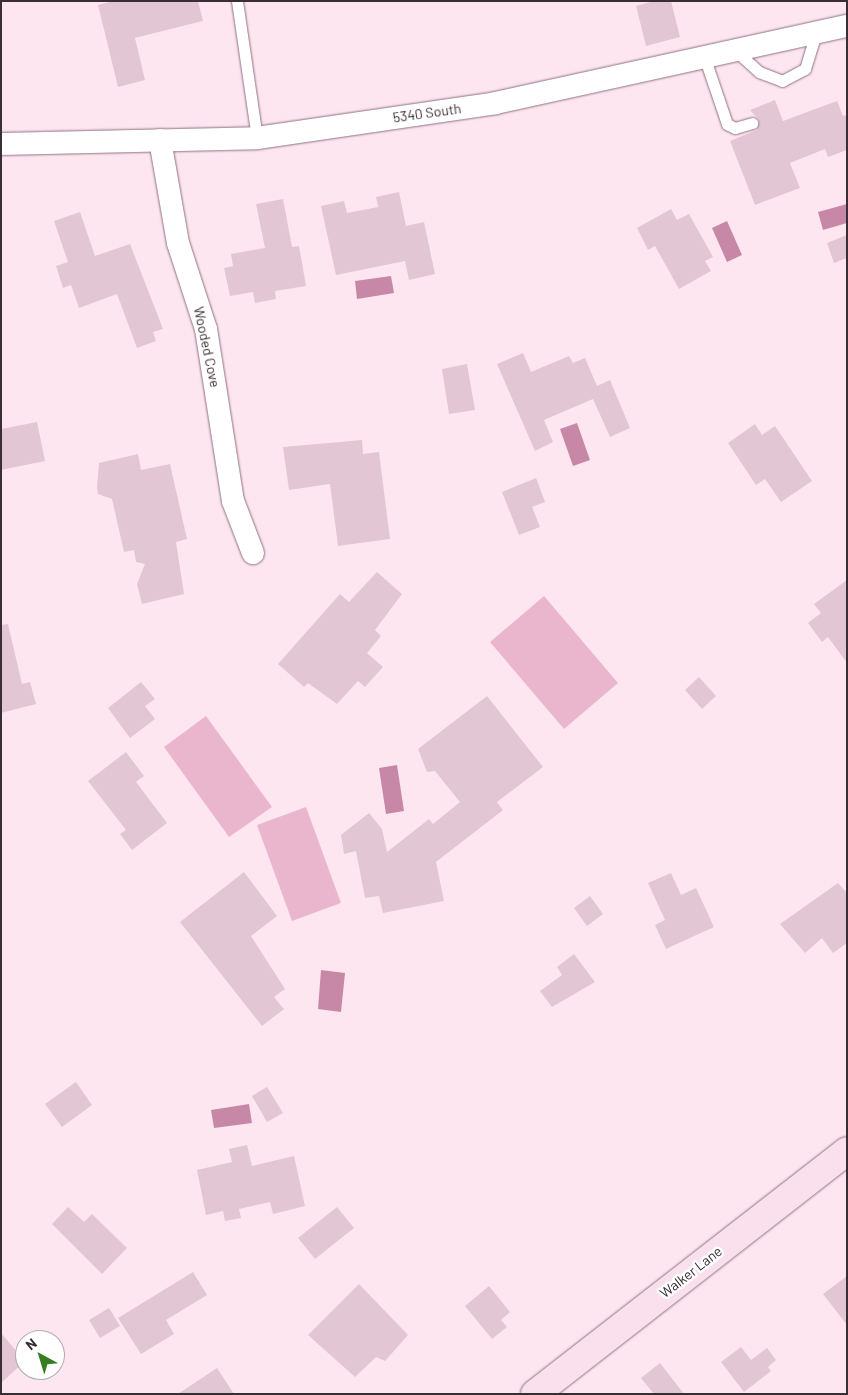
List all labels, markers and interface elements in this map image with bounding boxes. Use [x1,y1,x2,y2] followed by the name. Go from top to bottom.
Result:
[392,100,462,126] street label: 5340 South
[190,305,224,389] street label: Wooded Cove
[657,1243,725,1301] street label: Walker Lane
[15,1330,65,1380] north arrow
[22,1334,40,1353] text: N

